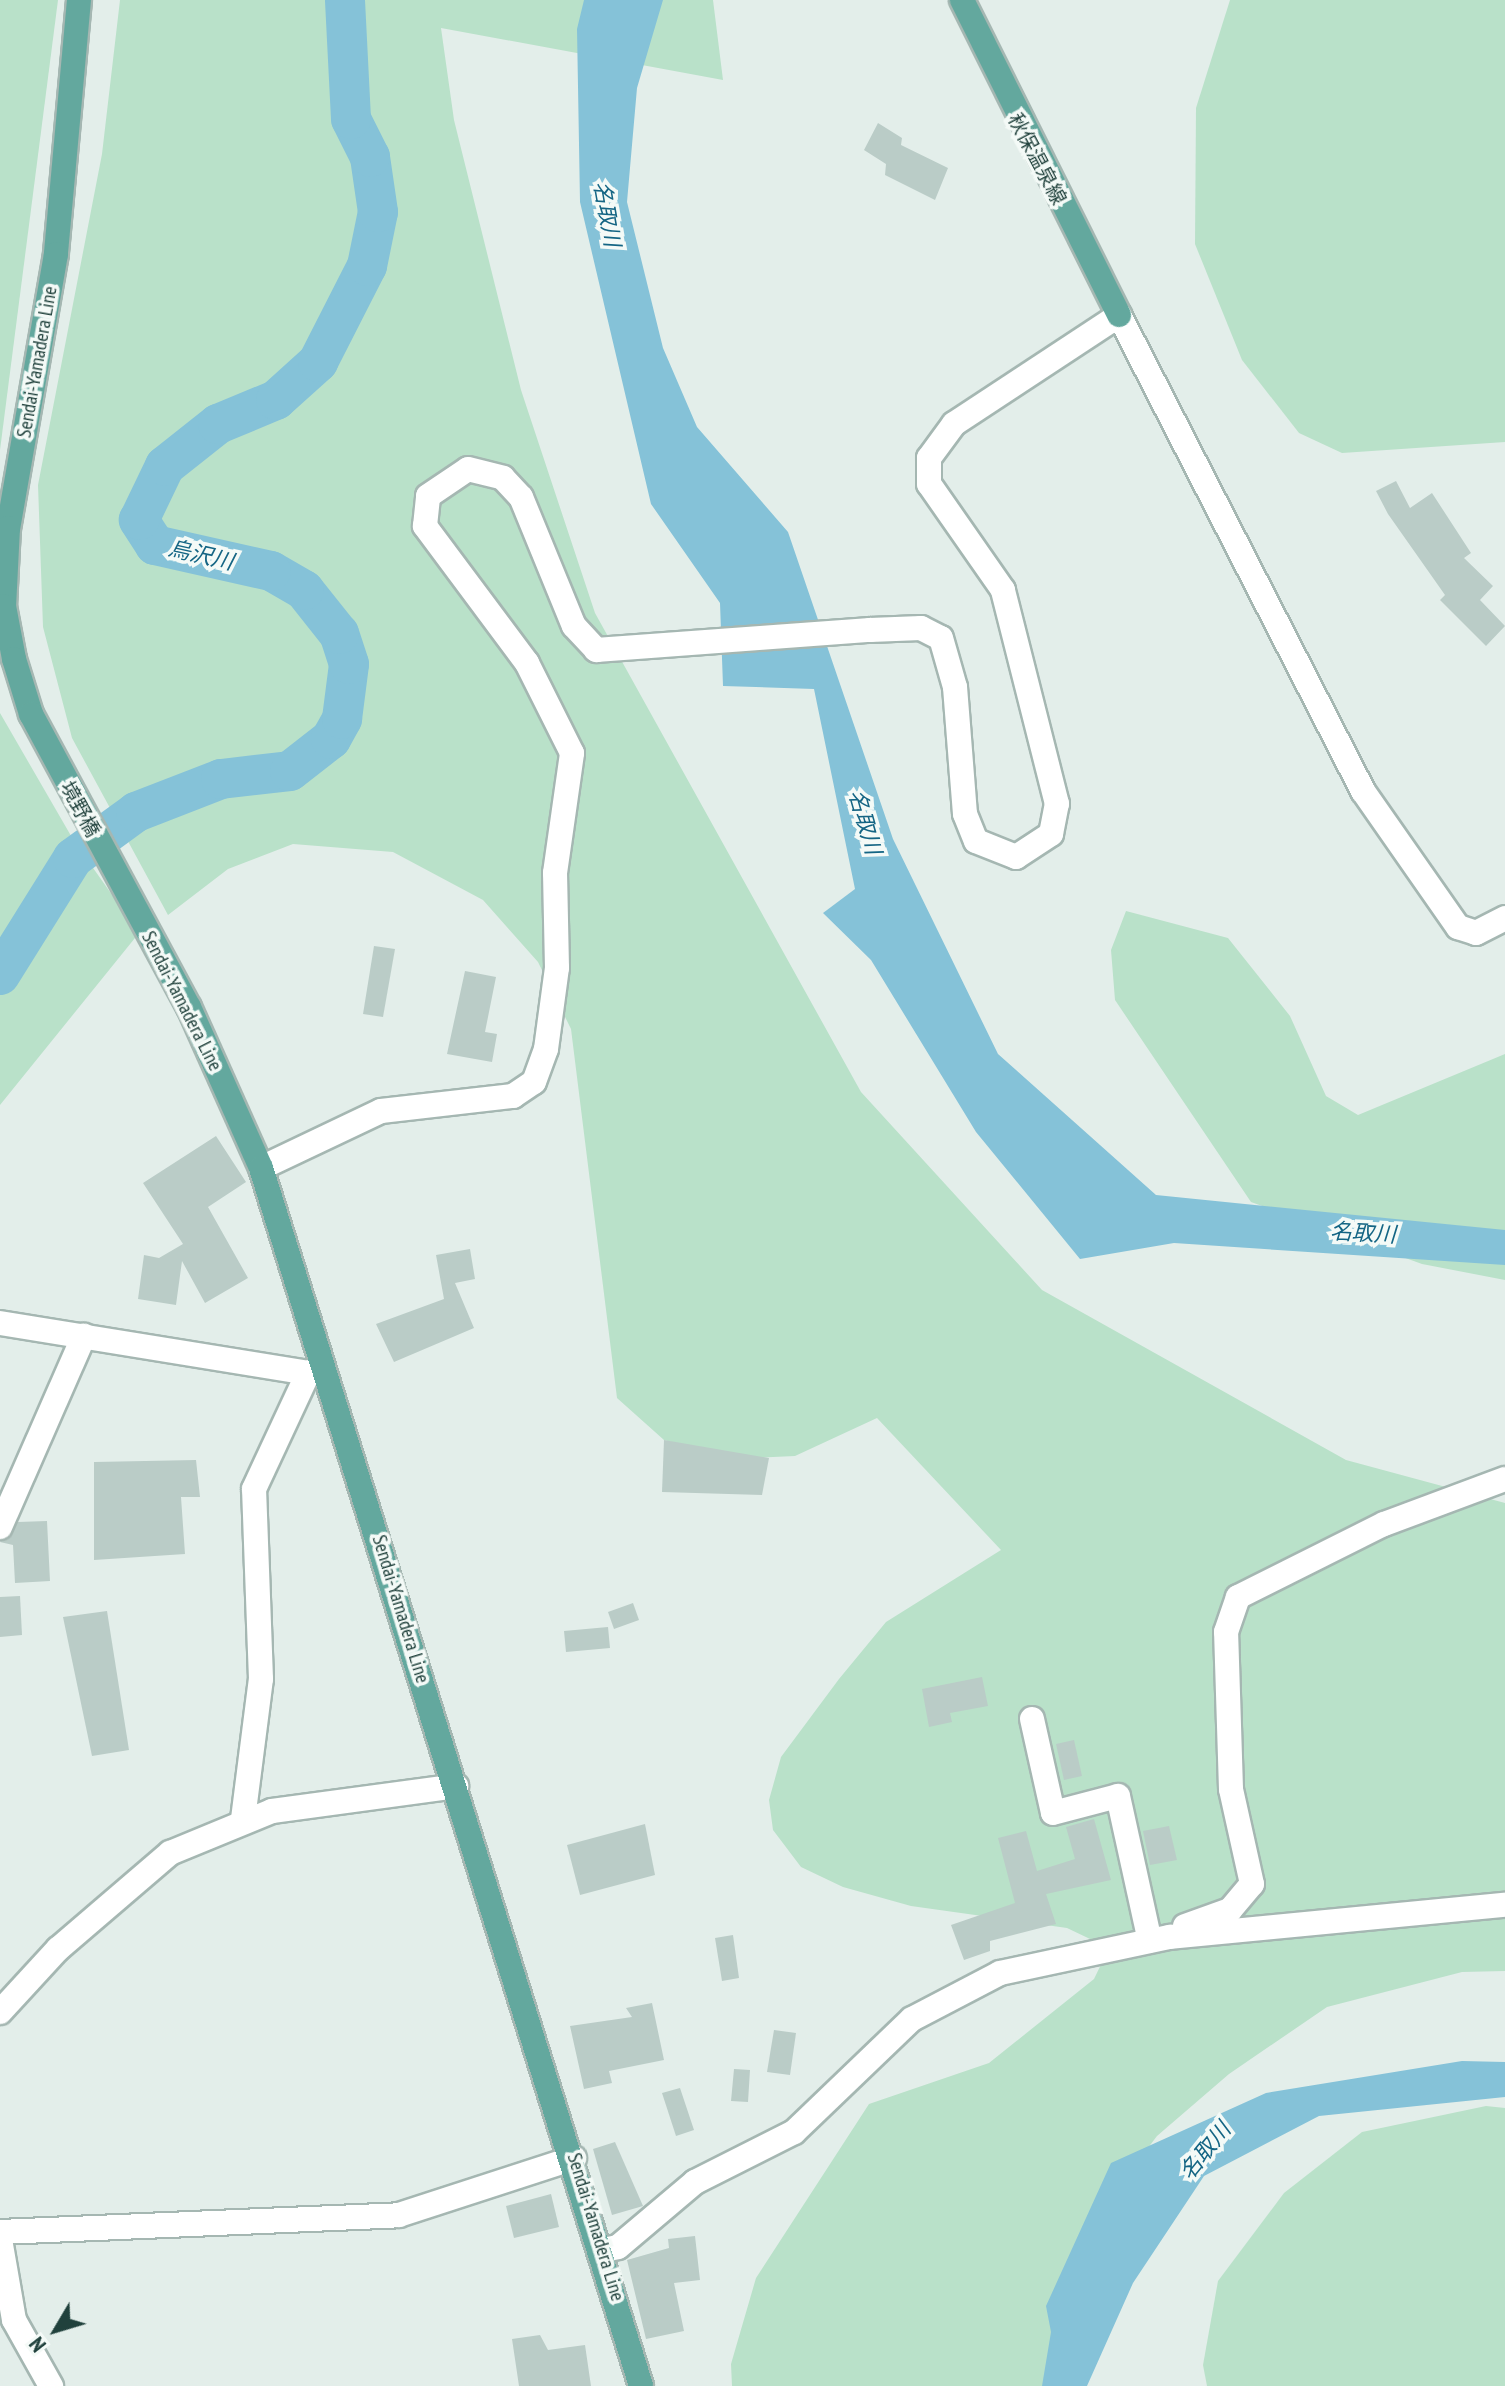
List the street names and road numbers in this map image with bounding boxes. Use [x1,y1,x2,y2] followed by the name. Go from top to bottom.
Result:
[1003,109,1071,209] street label: 秋保温泉線
[12,284,62,440] street label: Sendai-Yamadera Line
[55,777,105,841] street label: 境野橋
[136,927,228,1075] street label: Sendai-Yamadera Line
[367,1532,435,1686] street label: Sendai-Yamadera Line
[562,2150,630,2304] street label: Sendai-Yamadera Line

